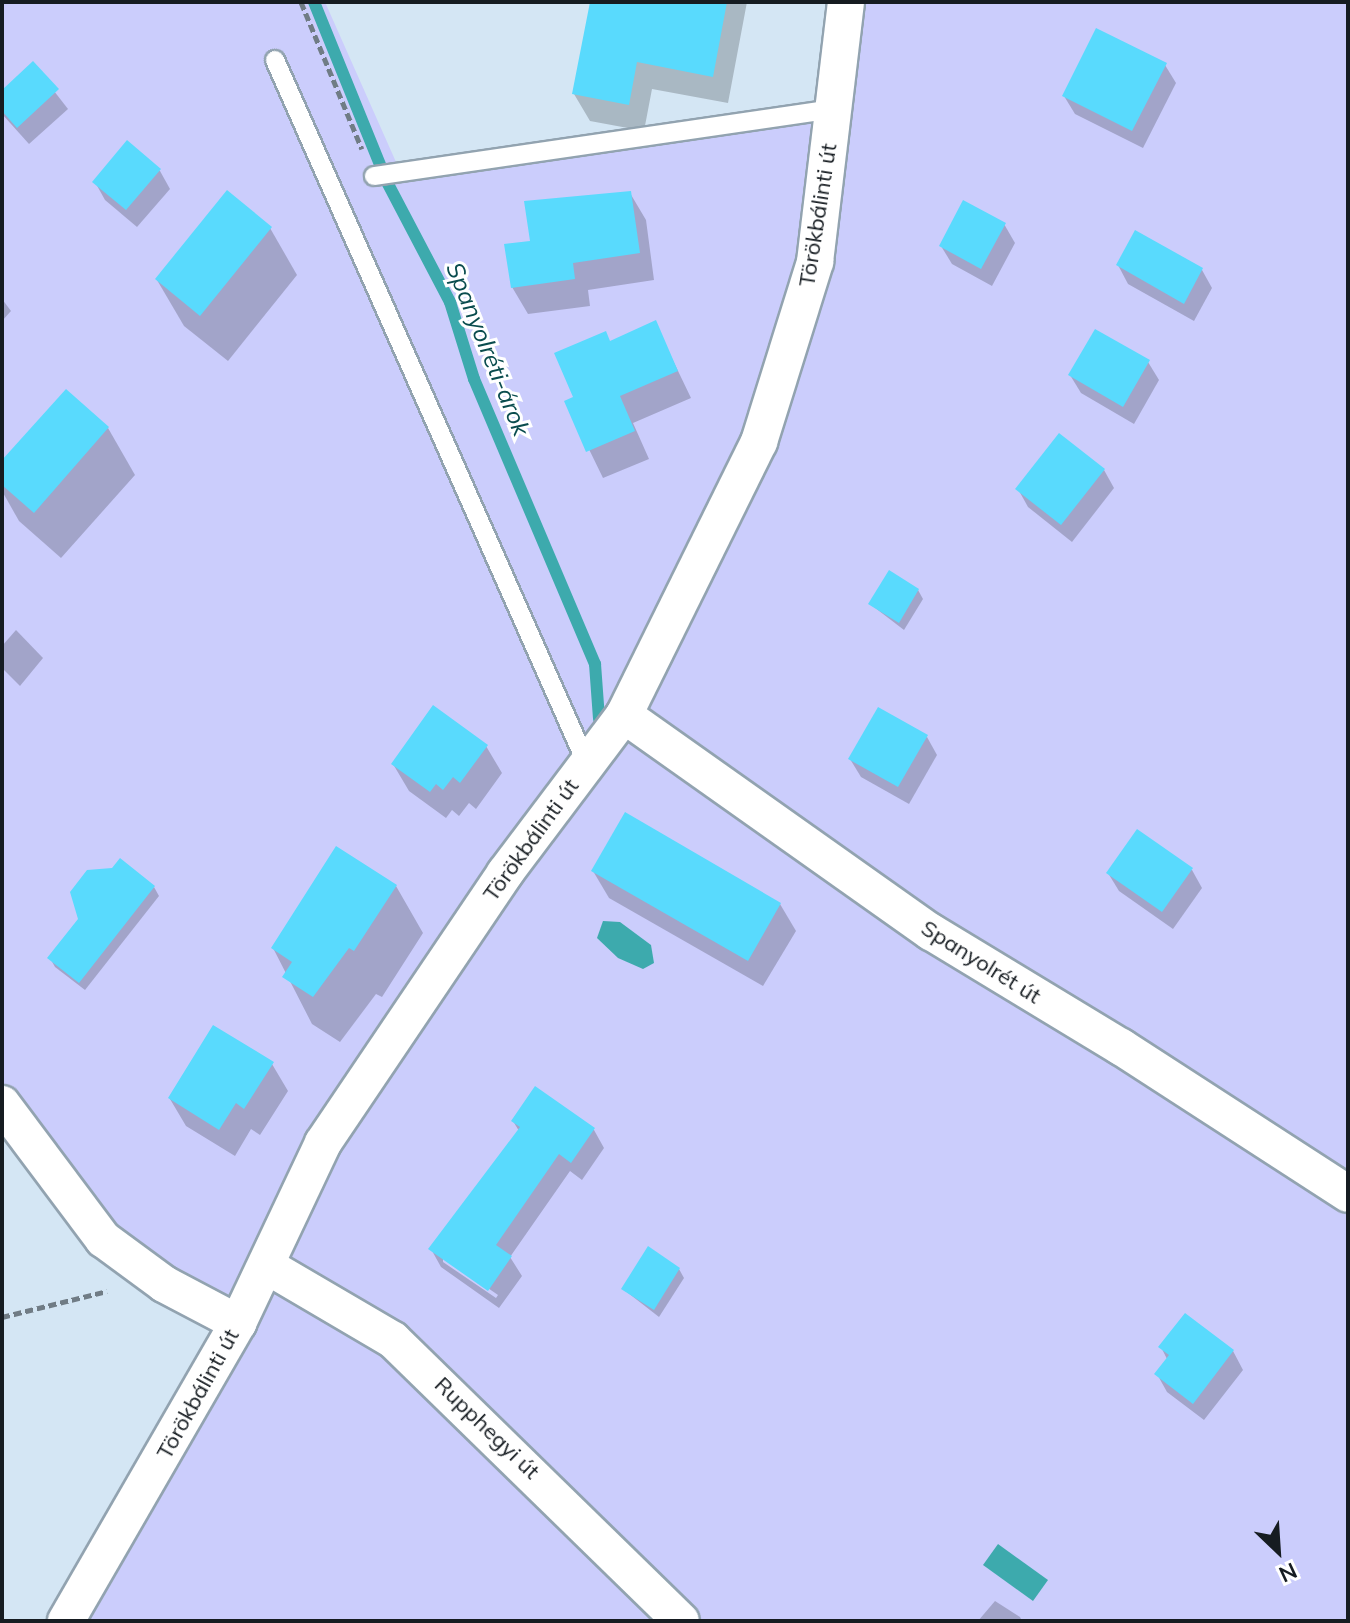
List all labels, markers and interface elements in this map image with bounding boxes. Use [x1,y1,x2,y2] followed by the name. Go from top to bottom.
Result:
[794,141,842,289] street label: Törökbálinti út
[440,258,536,440] water label: Spanyolréti-árok
[478,774,584,906] street label: Törökbálinti út
[916,915,1046,1009] street label: Spanyolrét út
[151,1324,245,1464] street label: Törökbálinti út
[429,1371,545,1485] street label: Rupphegyi út
[1238,1511,1318,1591] north arrow
[1275,1557,1302,1589] text: N

